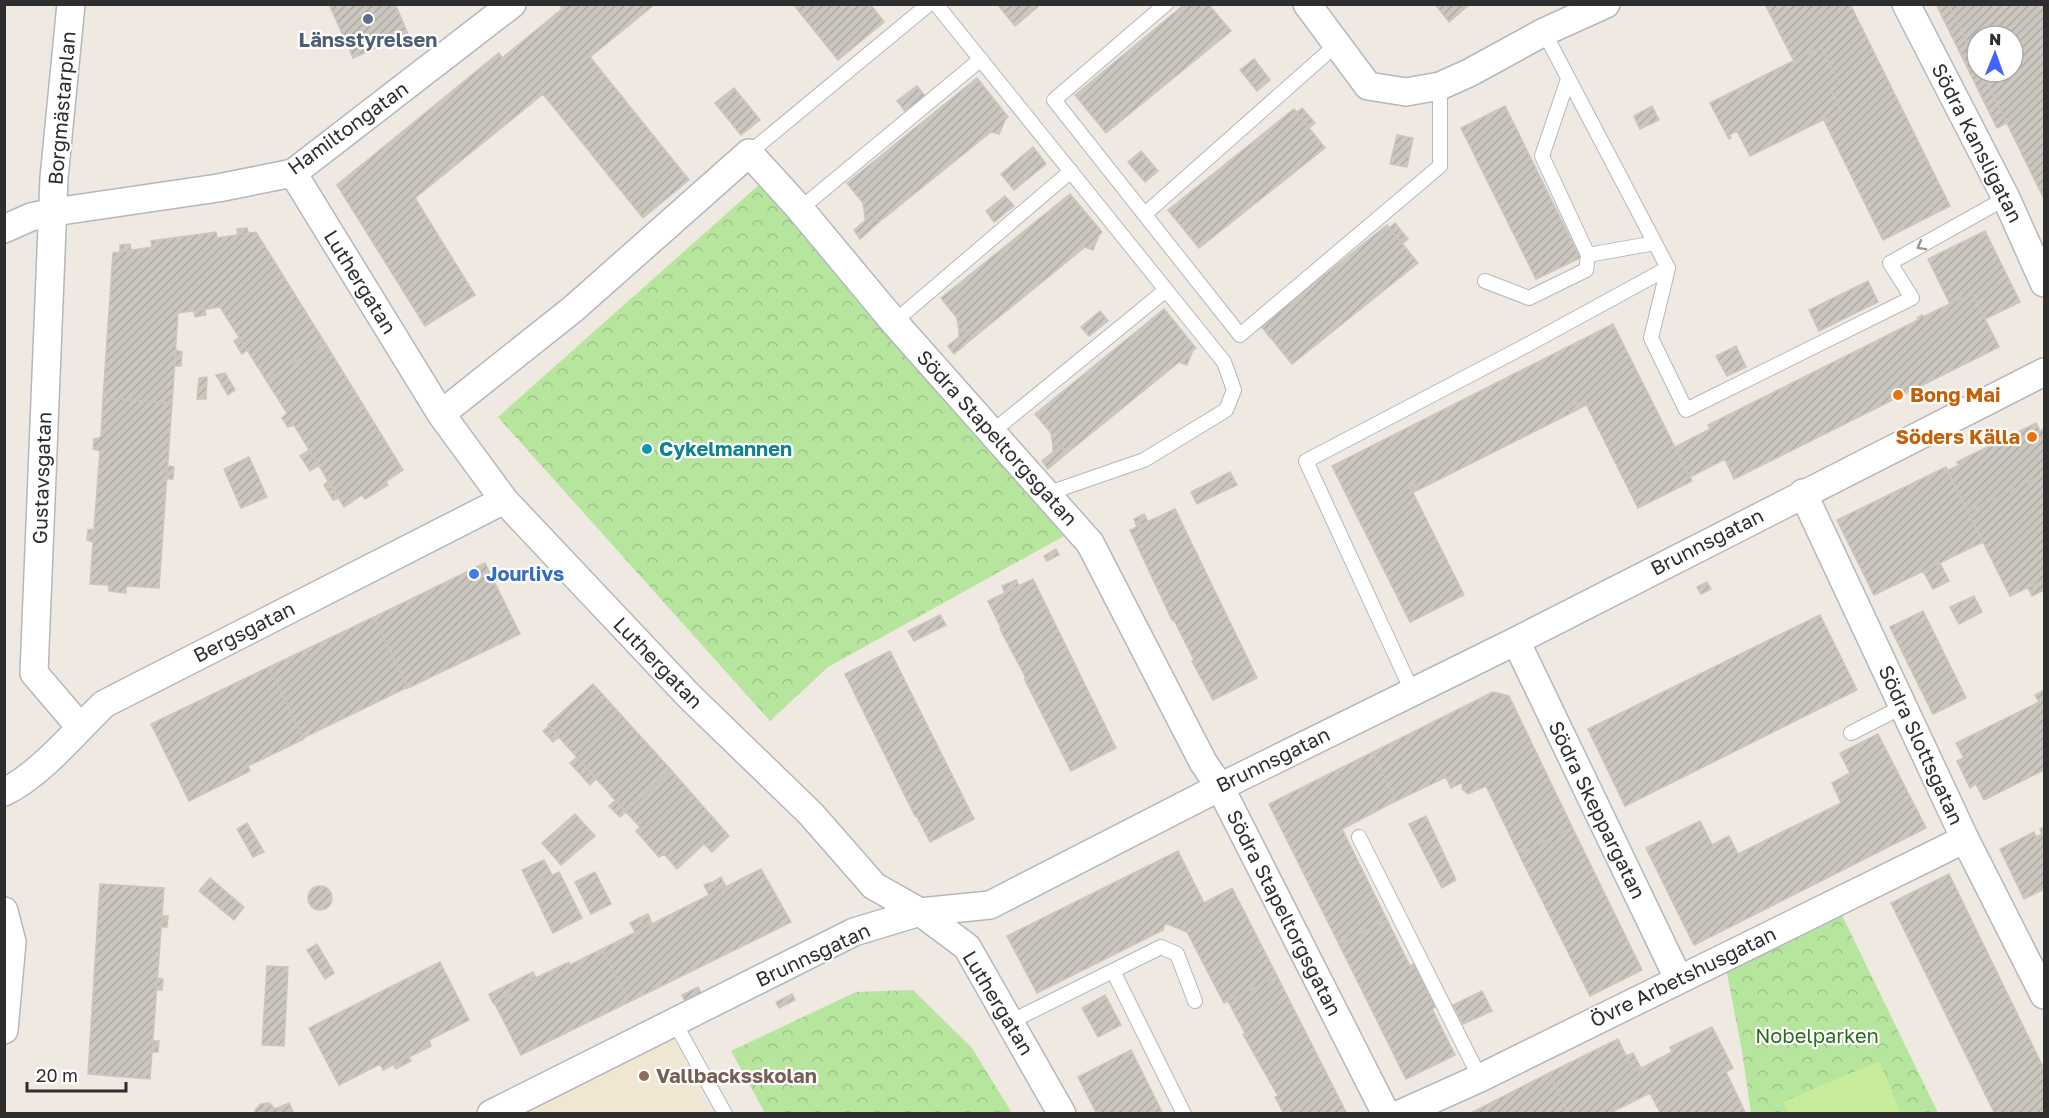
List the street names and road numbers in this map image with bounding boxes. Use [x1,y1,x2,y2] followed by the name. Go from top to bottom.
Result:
[42,30,80,186] street label: Borgmästarplan
[1927,59,2028,226] street label: Södra Kansligatan
[283,75,412,179] street label: Hamiltongatan
[320,225,402,338] street label: Luthergatan
[913,345,1083,530] street label: Södra Stapeltorgsgatan
[27,411,55,545] street label: Gustavsgatan
[1646,502,1767,580] street label: Brunnsgatan
[189,595,298,667] street label: Bergsgatan
[609,612,708,713] street label: Luthergatan
[1874,661,1969,828] street label: Södra Slottsgatan
[1544,717,1651,902] street label: Södra Skeppargatan
[1212,721,1333,797] street label: Brunnsgatan
[1222,805,1347,1020] street label: Södra Stapeltorgsgatan
[752,917,874,991] street label: Brunnsgatan
[1586,921,1779,1032] street label: Övre Arbetshusgatan
[958,946,1039,1059] street label: Luthergatan

